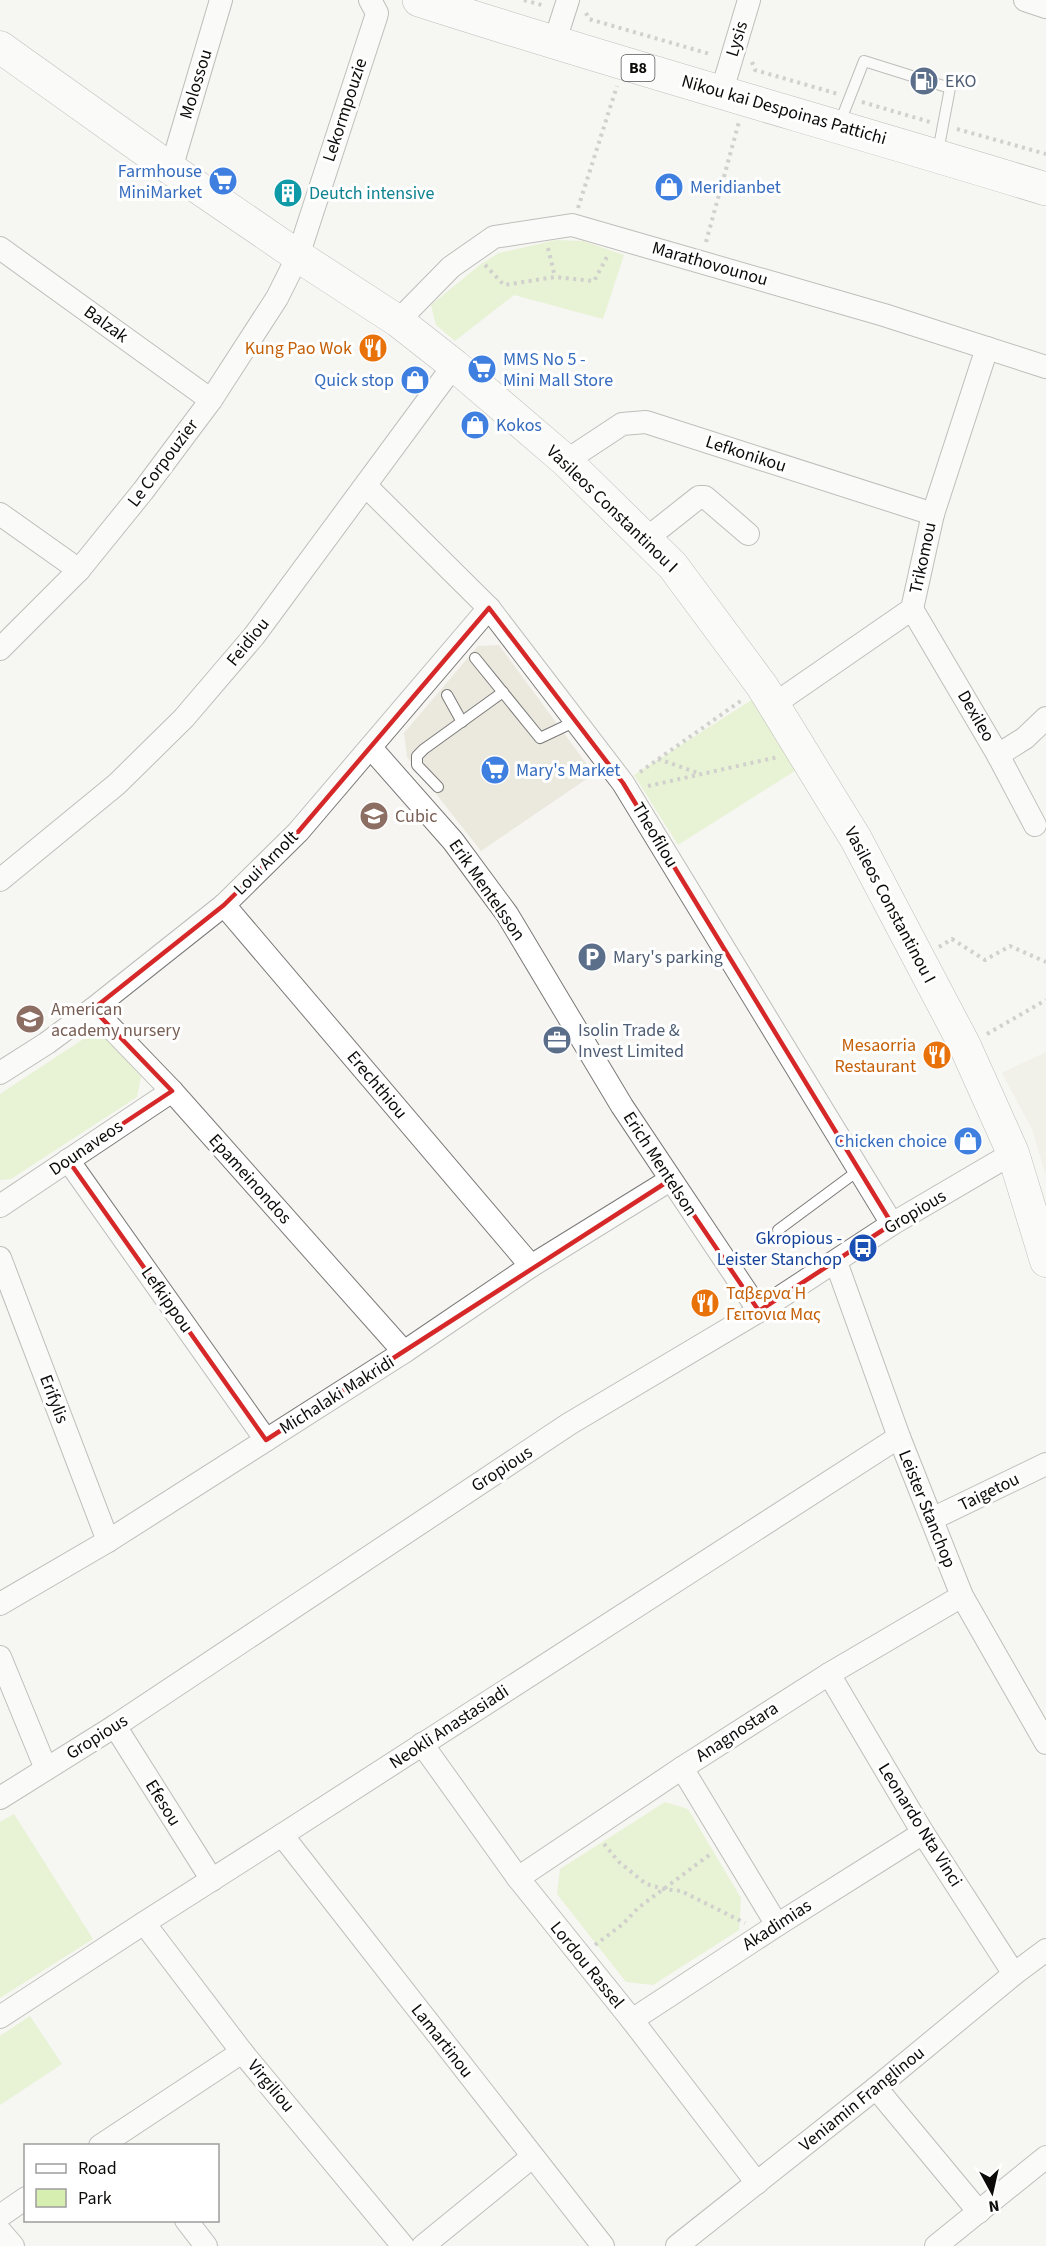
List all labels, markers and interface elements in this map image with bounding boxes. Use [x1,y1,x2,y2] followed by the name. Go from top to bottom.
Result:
[720,18,754,60] street label: Lysis
[174,46,218,122] street label: Molossou
[316,55,374,165] street label: Lekormpouzie
[622,55,654,81] road number: B8
[908,65,940,97] fuel station icon: EKO
[679,69,889,151] street label: Nikou kai Despoinas Pattichi
[945,69,977,94] place label: EKO
[118,159,202,205] place label: Farmhouse MiniMarket
[207,165,239,197] supermarket icon: Farmhouse MiniMarket
[653,171,685,203] shop icon: Meridianbet
[690,175,781,200] place label: Meridianbet
[272,177,304,209] building icon: Deutch intensive
[309,181,434,206] place label: Deutch intensive
[649,235,771,293] street label: Marathovounou
[79,299,133,349] street label: Balzak
[357,332,389,364] restaurant icon: Kung Pao Wok
[245,336,352,361] place label: Kung Pao Wok
[503,347,613,393] place label: MMS No 5 - Mini Mall Store
[466,353,498,385] supermarket icon: MMS No 5 - Mini Mall Store
[399,364,431,396] shop icon: Quick stop
[314,368,394,393] place label: Quick stop
[459,409,491,441] shop icon: Kokos
[122,413,205,512] street label: Le Corpouzier
[496,413,542,438] place label: Kokos
[702,429,790,479] street label: Lefkonikou
[541,439,683,579] street label: Vasileos Constantinou I
[903,520,943,596] street label: Trikomou
[221,612,275,672] street label: Feidiou
[951,686,1001,746] street label: Dexileo
[479,754,511,786] supermarket icon: Mary's Market
[516,758,620,783] place label: Mary's Market
[626,798,684,872] street label: Theofilou
[358,800,390,832] school or university icon: Cubic
[395,804,437,829] place label: Cubic
[838,822,942,988] street label: Vasileos Constantinou I
[228,825,304,901] street label: Loui Arnolt
[443,834,531,946] street label: Erik Mentelsson
[576,941,608,973] parking icon: Mary's parking
[613,945,723,970] place label: Mary's parking
[51,997,181,1043] place label: American academy nursery
[14,1003,46,1035] school or university icon: American academy nursery
[578,1018,684,1064] place label: Isolin Trade & Invest Limited
[541,1024,573,1056] office icon: Isolin Trade & Invest Limited
[834,1033,916,1079] place label: Mesaorria Restaurant
[921,1039,953,1071] restaurant icon: Mesaorria Restaurant
[341,1045,413,1125] street label: Erechthiou
[617,1107,703,1221] street label: Erich Mentelson
[44,1114,128,1182] street label: Dounaveos
[952,1125,984,1157] shop icon: Chicken choice
[203,1129,297,1229] street label: Epameinondos
[834,1129,947,1154] place label: Chicken choice
[879,1184,951,1240] street label: Gropious
[717,1226,842,1272] place label: Gkropious - Leister Stanchop
[847,1232,879,1264] bus stop icon: Gkropious - Leister Stanchop
[135,1262,199,1338] street label: Lefkippou
[726,1281,821,1327] place label: Ταβερνα Η Γειτονια Μας
[689,1287,721,1319] restaurant icon: Ταβερνα Η Γειτονια Μας
[275,1350,399,1440] street label: Michalaki Makridi
[33,1371,75,1427] street label: Erifylis
[466,1440,538,1498] street label: Gropious
[892,1446,962,1572] street label: Leister Stanchop
[954,1467,1024,1517] street label: Taigetou
[384,1679,514,1775] street label: Neokli Anastasiadi
[691,1696,783,1768] street label: Anagnostara
[61,1708,133,1766] street label: Gropious
[872,1758,968,1892] street label: Leonardo Nta Vinci
[139,1775,187,1831] street label: Efesou
[737,1893,817,1957] street label: Akadimias
[544,1916,630,2014] street label: Lordou Rassel
[405,1999,479,2083] street label: Lamartinou
[794,2041,930,2157] street label: Veniamin Franglinou
[242,2054,300,2118] street label: Virgiliou
[24,2144,219,2222] legend
[78,2156,117,2181] text: Road
[962,2162,1022,2222] north arrow
[78,2186,112,2211] text: Park
[987,2194,1001,2217] text: N

